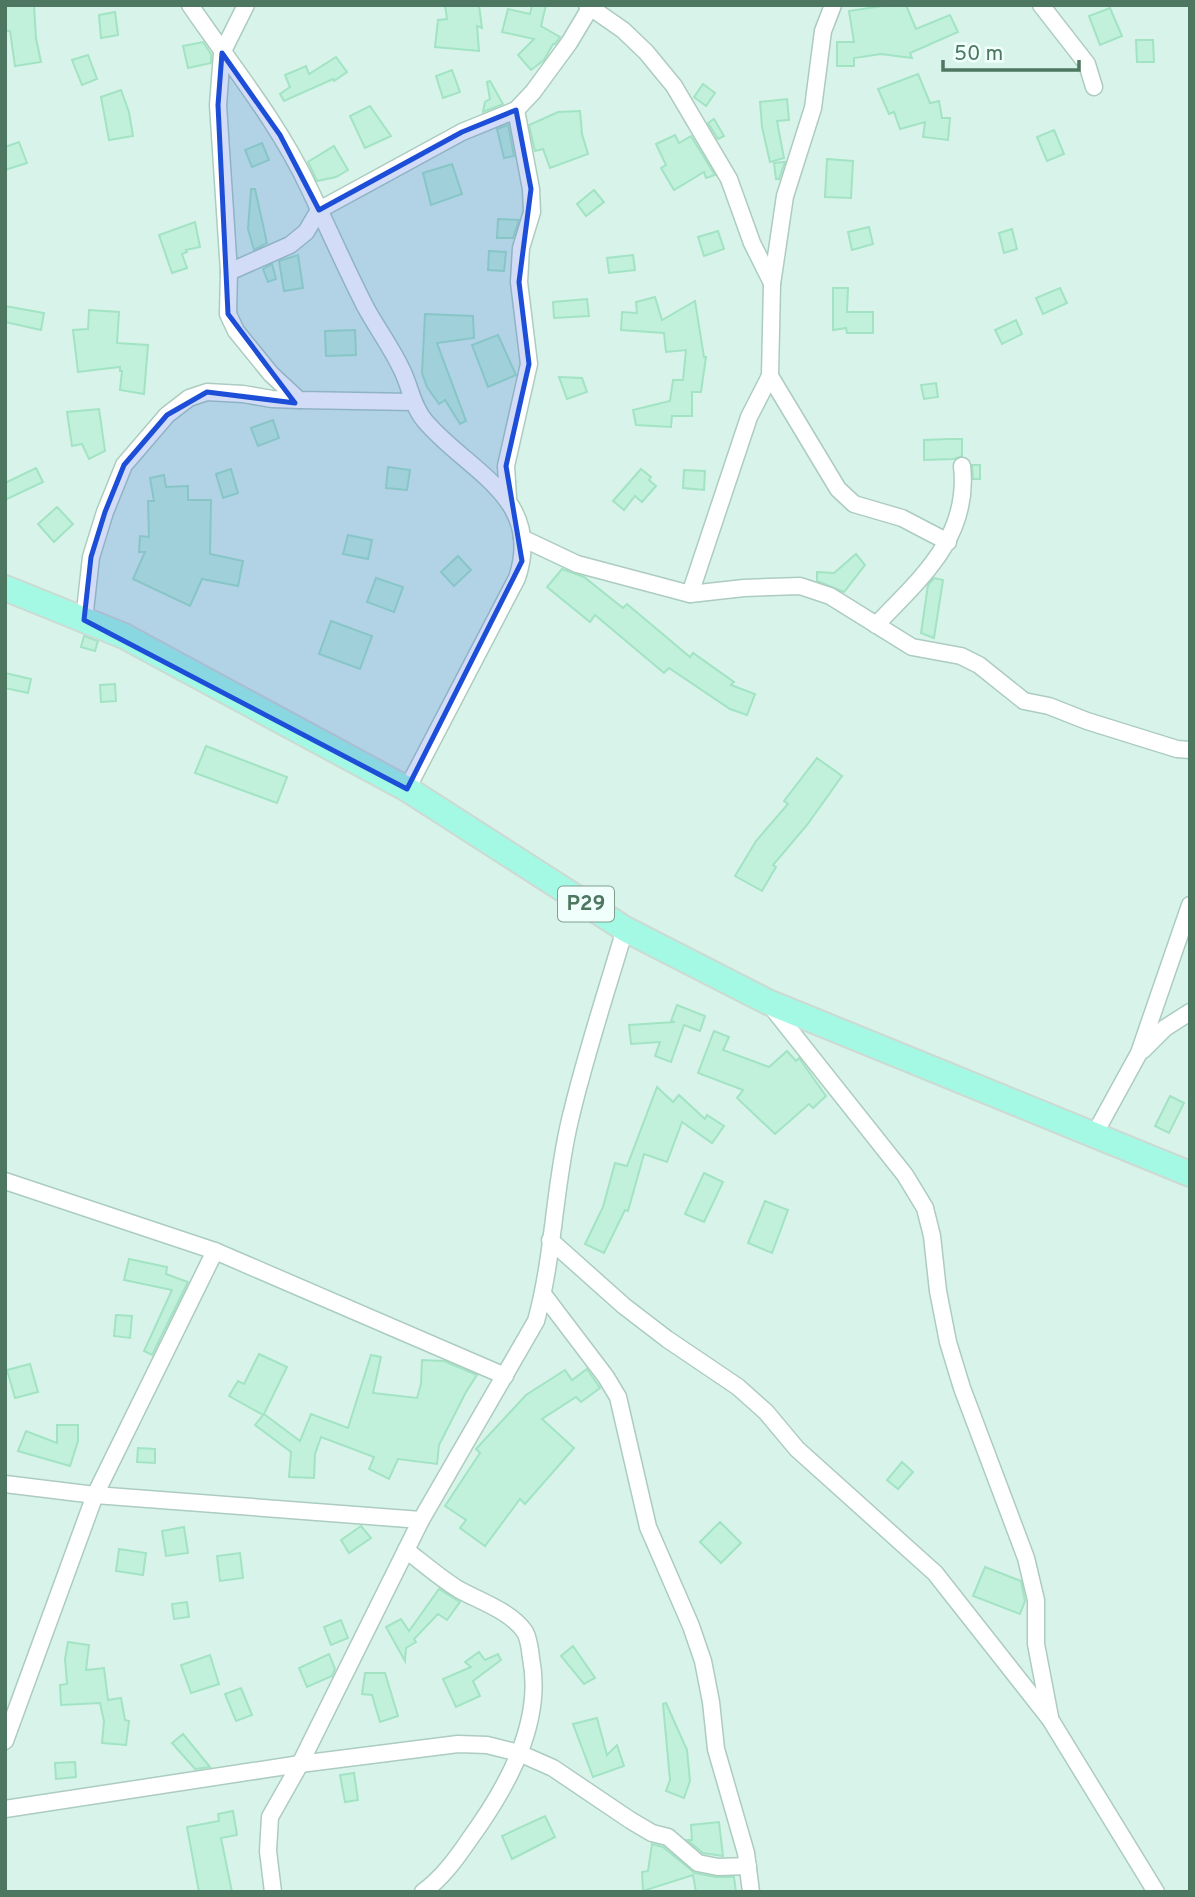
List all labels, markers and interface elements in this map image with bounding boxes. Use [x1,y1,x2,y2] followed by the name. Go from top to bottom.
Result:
[943,28,1080,72] scale bar
[954,41,1003,68] text: 50 m
[558,886,614,922] road number: P29

